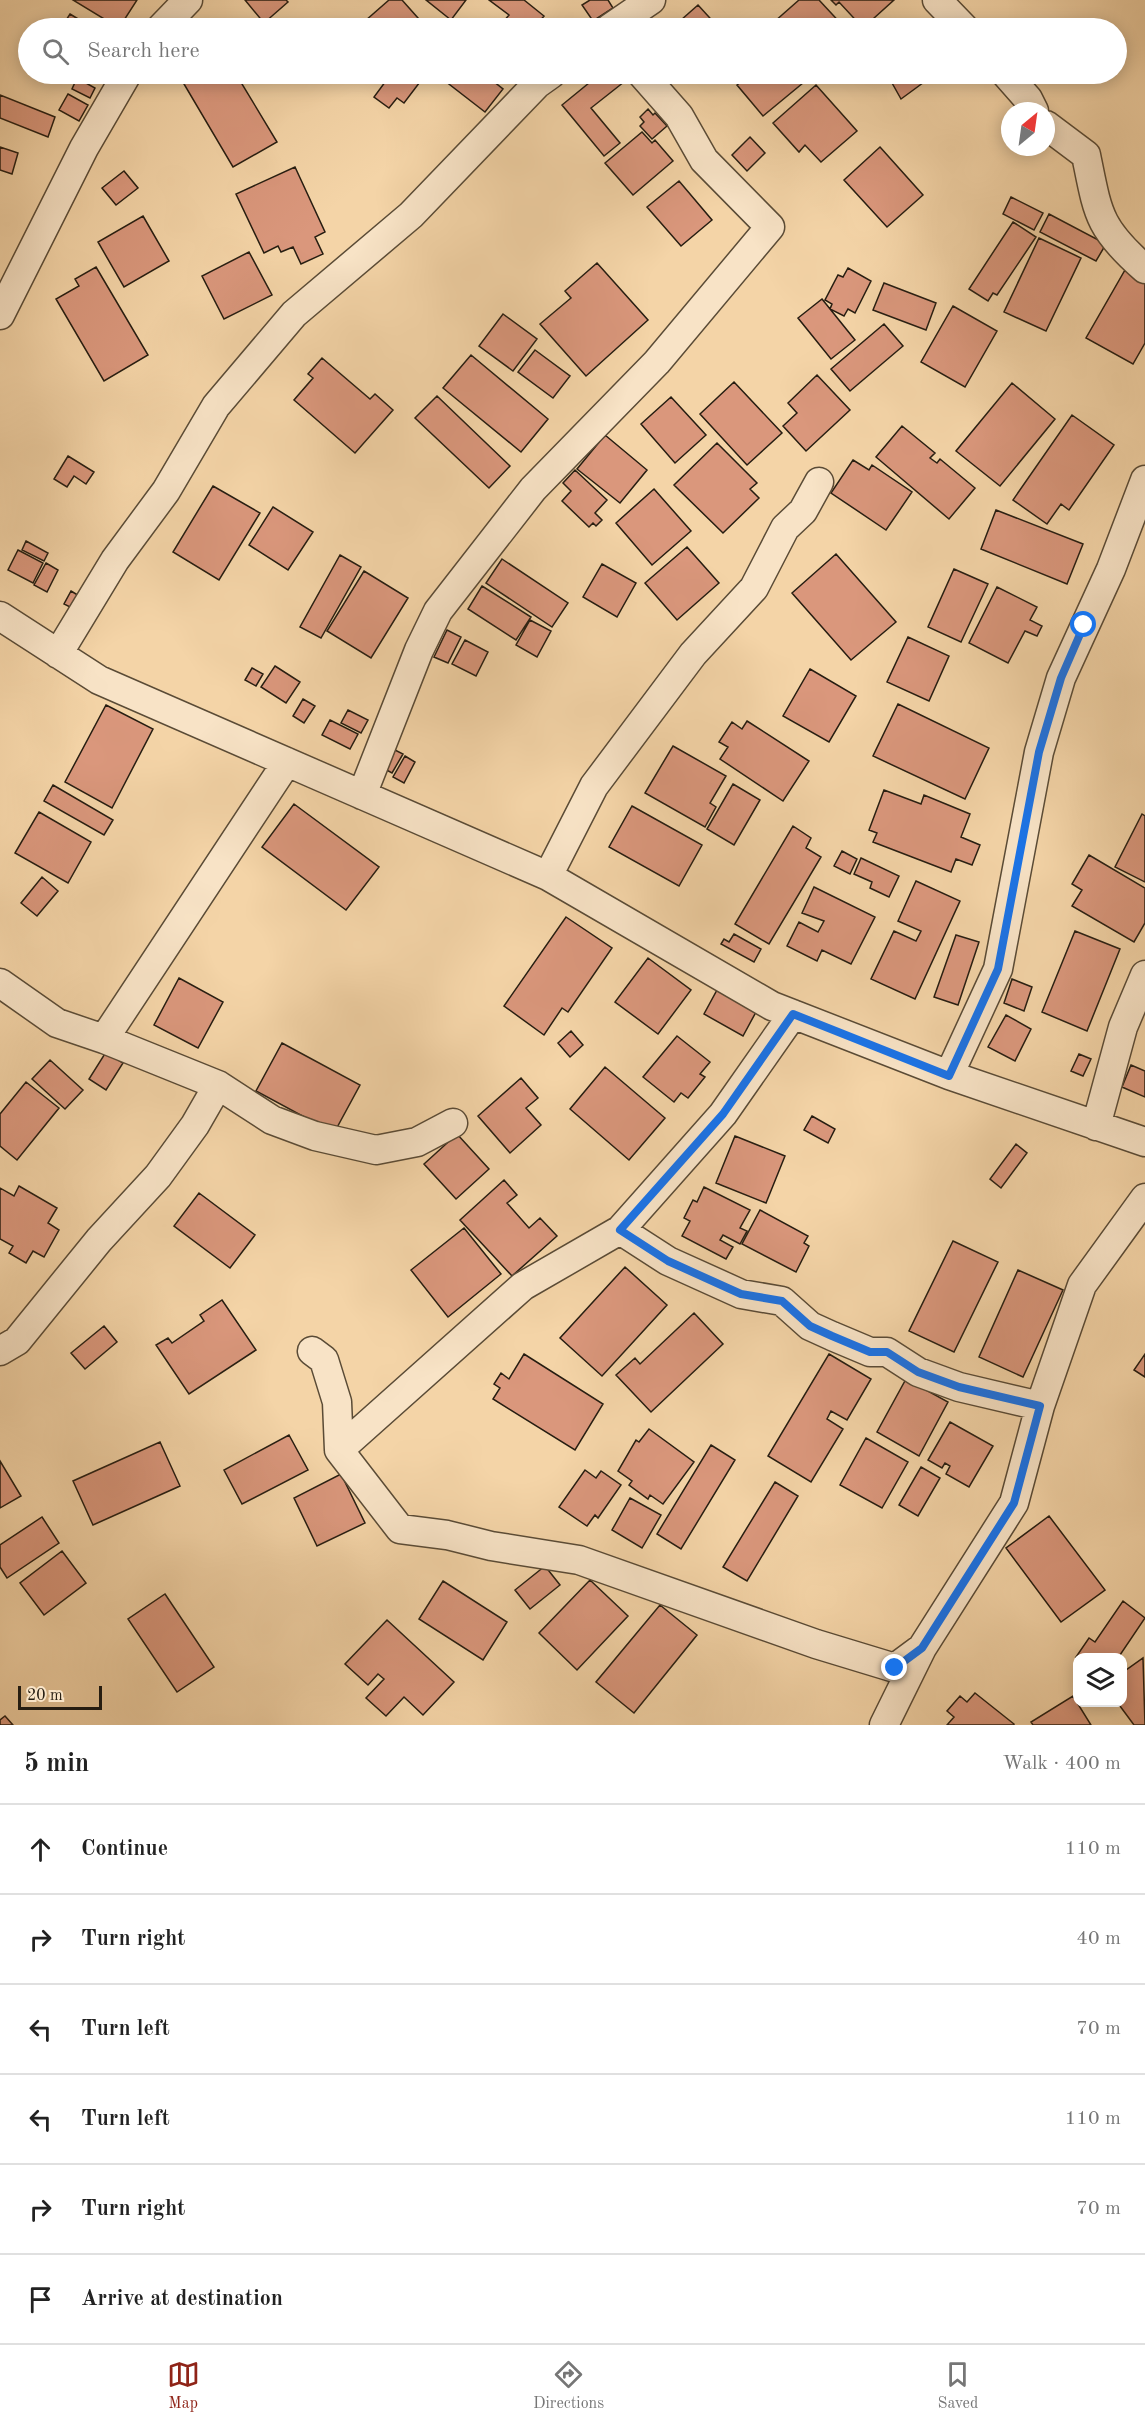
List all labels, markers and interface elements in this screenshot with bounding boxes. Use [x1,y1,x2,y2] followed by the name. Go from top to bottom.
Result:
[18,18,1127,84] search box
[39,35,72,68] icon: search
[87,40,200,62] text: Search here
[1001,102,1055,156] north arrow
[1070,611,1096,637] route start
[1073,1653,1127,1707] map controls
[1073,1653,1127,1707] button: layers
[881,1654,907,1680] route end
[18,1683,102,1710] scale bar
[27,1688,63,1704] text: 20 m
[24,1751,89,1777] text: 5 min
[1002,1754,1121,1774] text: Walk · 400 m
[24,1833,57,1866] icon: ahead
[81,1838,168,1860] text: Continue
[1065,1839,1121,1859] text: 110 m
[24,1923,57,1956] icon: right
[81,1928,185,1950] text: Turn right
[1076,1929,1121,1949] text: 40 m
[24,2013,57,2046] icon: left
[81,2018,170,2040] text: Turn left
[1076,2019,1121,2039] text: 70 m
[24,2103,57,2136] icon: left
[81,2108,170,2130] text: Turn left
[1065,2109,1121,2129] text: 110 m
[24,2193,57,2226] icon: right
[81,2198,185,2220] text: Turn right
[1076,2199,1121,2219] text: 70 m
[24,2283,57,2316] icon: arrive
[81,2288,283,2310] text: Arrive at destination
[167,2358,200,2414] tab: Map
[533,2358,604,2414] tab: Directions
[938,2358,978,2414] tab: Saved

